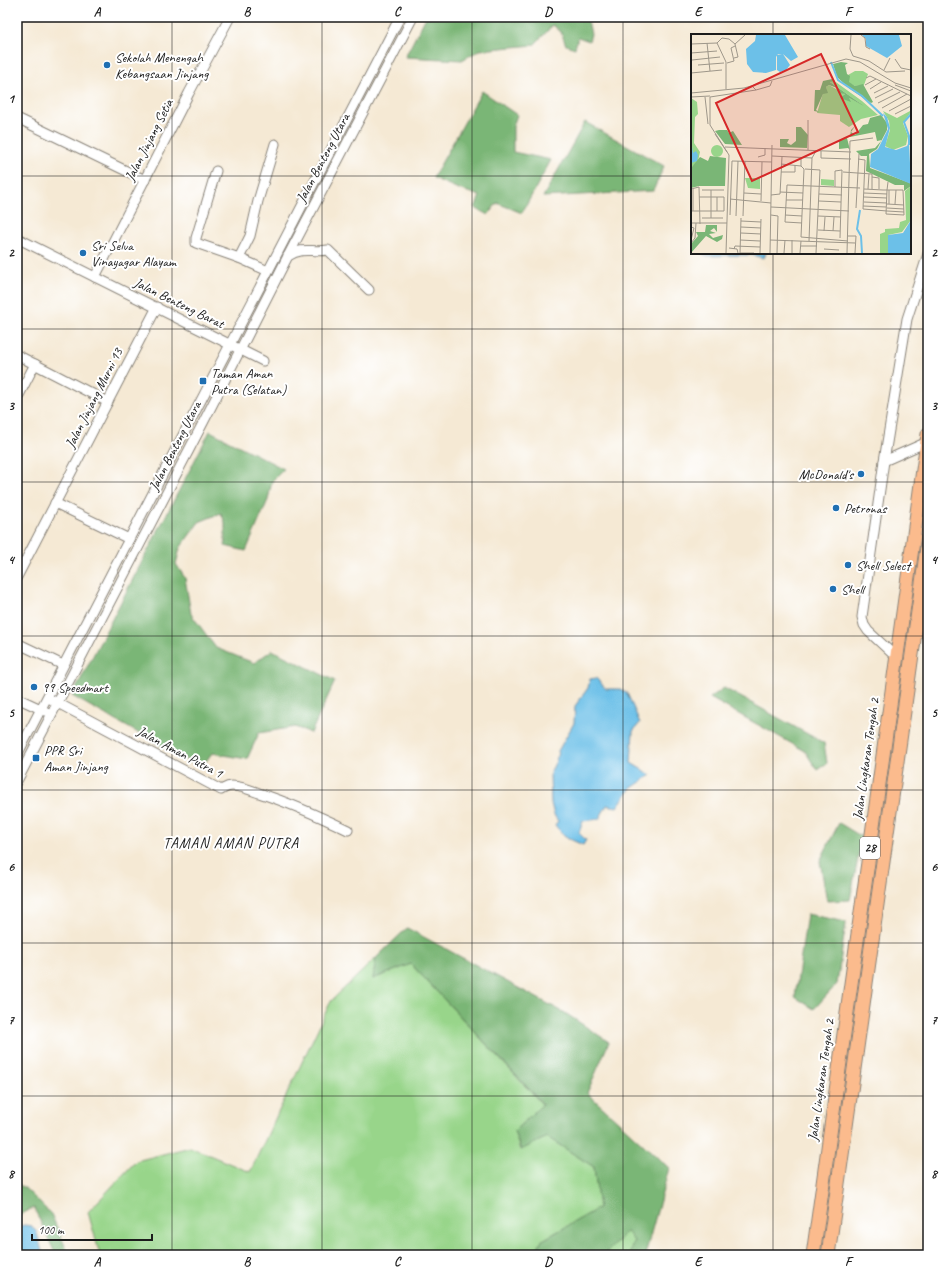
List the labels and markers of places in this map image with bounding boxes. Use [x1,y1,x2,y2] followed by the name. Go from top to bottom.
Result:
[115,49,209,82] place label: Sekolah Menengah Kebangsaan Jinjang
[102,60,112,70] marker: Sekolah Menengah Kebangsaan Jinjang
[91,237,177,270] place label: Sri Selva Vinayagar Alayam
[78,248,88,258] marker: Sri Selva Vinayagar Alayam
[211,365,287,398] place label: Taman Aman Putra (Selatan)
[198,376,208,386] marker: Taman Aman Putra (Selatan)
[799,466,854,483] place label: McDonald's
[856,469,866,479] marker: McDonald's
[844,500,887,517] place label: Petronas
[831,503,841,513] marker: Petronas
[856,557,912,574] place label: Shell Select
[843,560,853,570] marker: Shell Select
[841,581,866,598] place label: Shell
[828,584,838,594] marker: Shell
[42,679,109,696] place label: 99 Speedmart
[29,682,39,692] marker: 99 Speedmart
[44,742,109,775] place label: PPR Sri Aman Jinjang
[31,753,41,763] marker: PPR Sri Aman Jinjang

